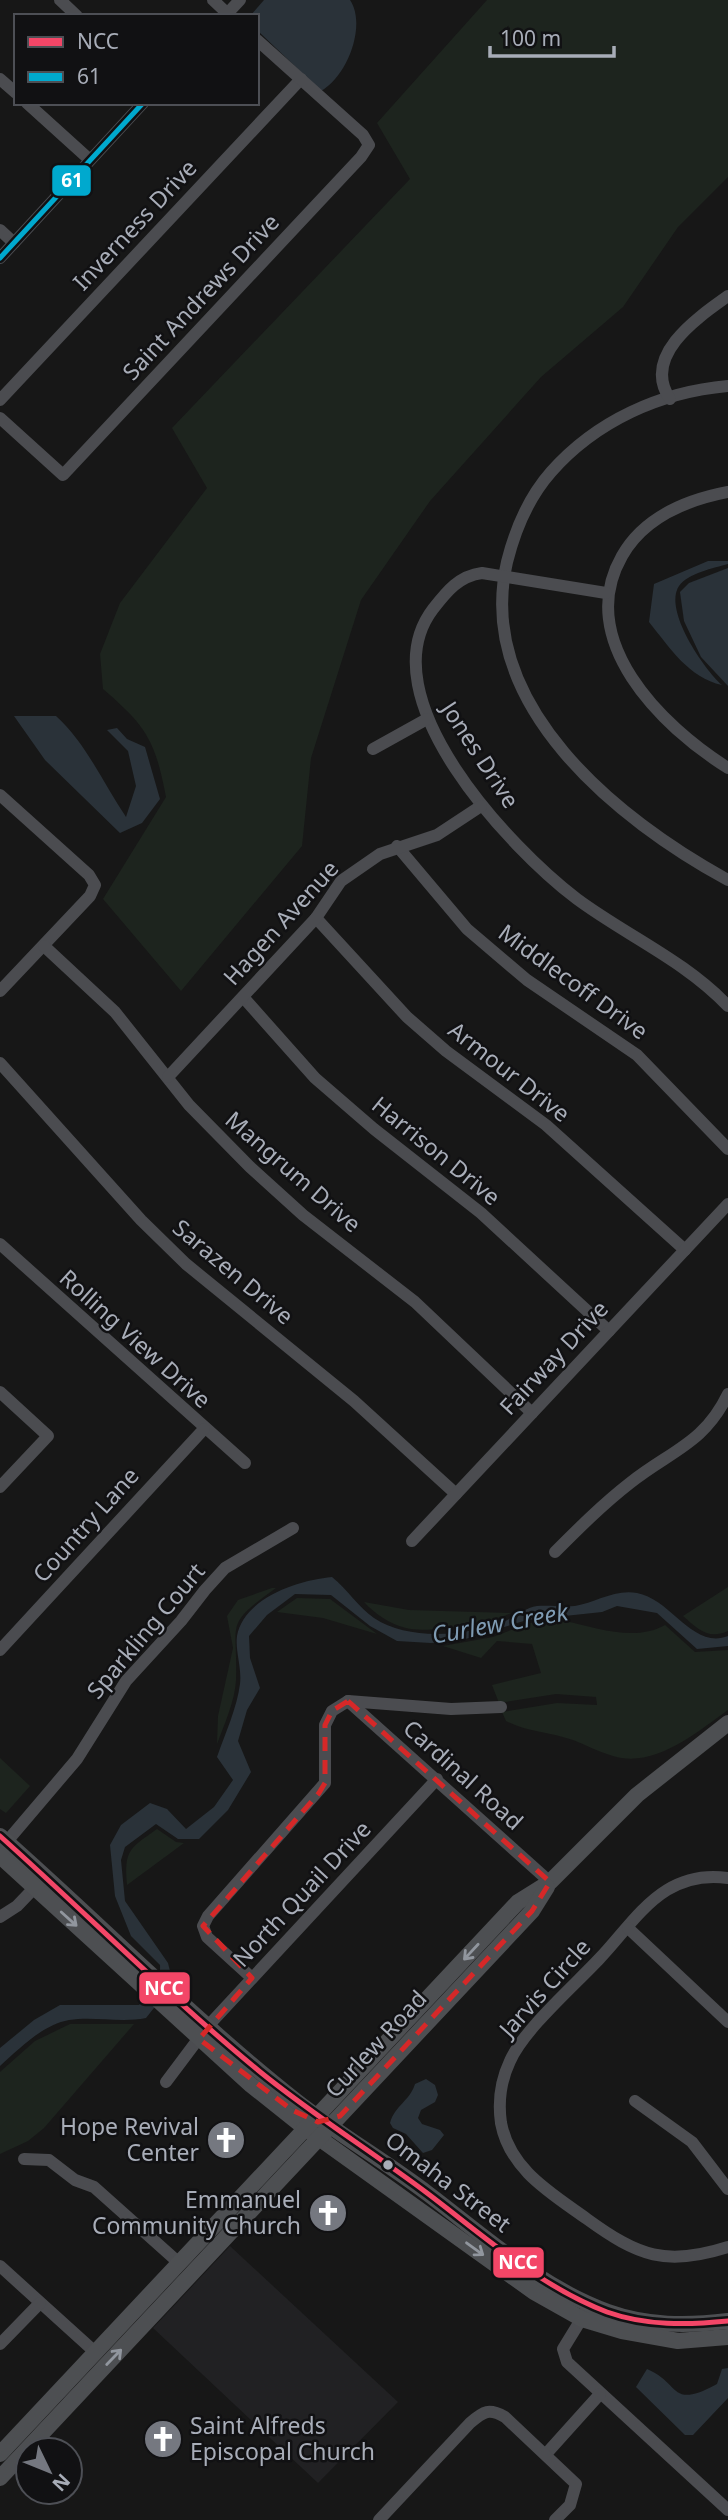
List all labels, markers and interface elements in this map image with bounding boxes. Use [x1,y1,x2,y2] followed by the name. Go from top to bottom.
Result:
[14,14,259,105] legend
[490,14,614,58] scale bar
[500,24,561,52] text: 100 m
[77,27,119,55] text: NCC
[77,62,101,90] text: 61
[65,152,203,297] street label: Inverness Drive
[51,164,92,197] line badge: 61
[61,167,83,193] text: 61
[115,206,286,386] street label: Saint Andrews Drive
[433,693,527,814] street label: Jones Drive
[215,853,345,992] street label: Hagen Avenue
[492,916,655,1046] street label: Middlecoff Drive
[442,1014,577,1129] street label: Armour Drive
[366,1088,508,1212] street label: Harrison Drive
[219,1103,368,1239] street label: Mangrum Drive
[167,1211,301,1331] street label: Sarazen Drive
[53,1262,218,1415] street label: Rolling View Drive
[492,1293,615,1422] street label: Fairway Drive
[25,1460,146,1589] street label: Country Lane
[79,1556,212,1705] street label: Sparkling Court
[429,1594,572,1651] water label: Curlew Creek
[397,1712,530,1837] street label: Cardinal Road
[225,1813,377,1973] street label: North Quail Drive
[59,1910,77,1926] one-way arrow
[490,1931,597,2045] street label: Jarvis Circle
[463,1943,479,1961] one-way arrow
[138,1971,191,2005] line badge: NCC
[144,1975,184,2001] text: NCC
[317,1983,433,2104] street label: Curlew Road
[60,2110,199,2168] place label: Hope Revival Center
[205,2119,247,2161] church icon: Hope Revival Center
[379,2123,518,2239] street label: Omaha Street
[381,2158,395,2172] unlabelled marker
[92,2183,301,2241] place label: Emmanuel Community Church
[307,2192,349,2234] church icon: Emmanuel Community Church
[465,2242,484,2256] one-way arrow
[492,2246,545,2279] line badge: NCC
[498,2249,538,2275] text: NCC
[106,2348,123,2365] one-way arrow
[190,2409,375,2467] place label: Saint Alfreds Episcopal Church
[142,2418,184,2460] church icon: Saint Alfreds Episcopal Church
[14,2436,84,2506] north arrow
[47,2468,76,2497] text: N

